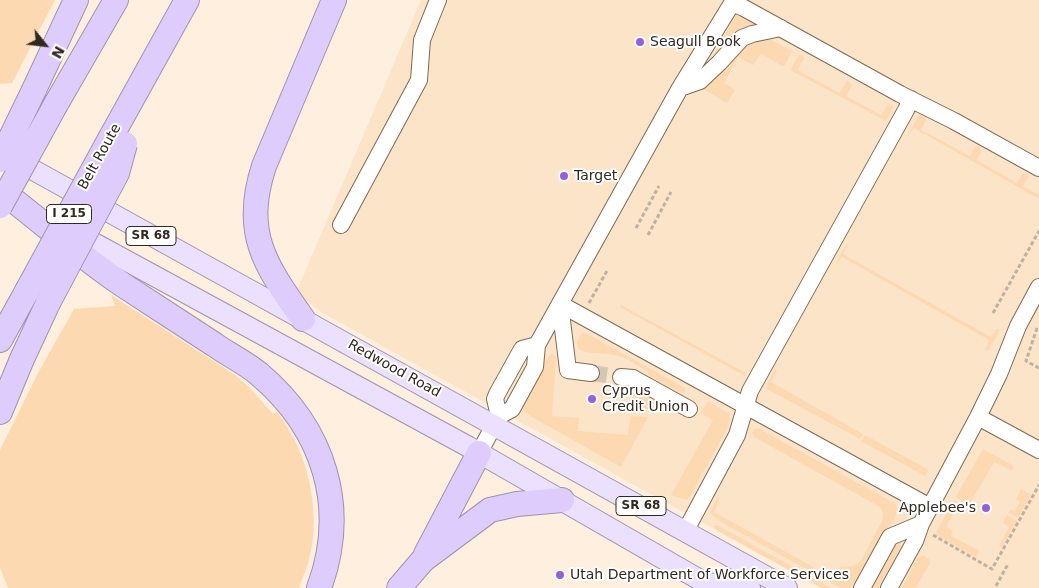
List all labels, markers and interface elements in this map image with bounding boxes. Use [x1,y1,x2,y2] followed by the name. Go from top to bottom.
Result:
[20,20,70,70] north arrow
[650,34,741,50] place label: Seagull Book
[634,36,646,48] marker: Seagull Book
[48,43,68,61] text: N
[75,121,125,193] street label: Belt Route
[574,168,617,184] place label: Target
[558,170,570,182] marker: Target
[46,204,92,223] road number: I 215
[126,227,176,246] road number: SR 68
[345,337,443,401] street label: Redwood Road
[602,383,689,416] place label: Cyprus Credit Union
[586,393,598,405] marker: Cyprus Credit Union
[616,496,666,516] road number: SR 68
[899,500,976,516] place label: Applebee's
[980,502,992,514] marker: Applebee's
[570,567,849,583] place label: Utah Department of Workforce Services
[554,569,566,581] marker: Utah Department of Workforce Services

